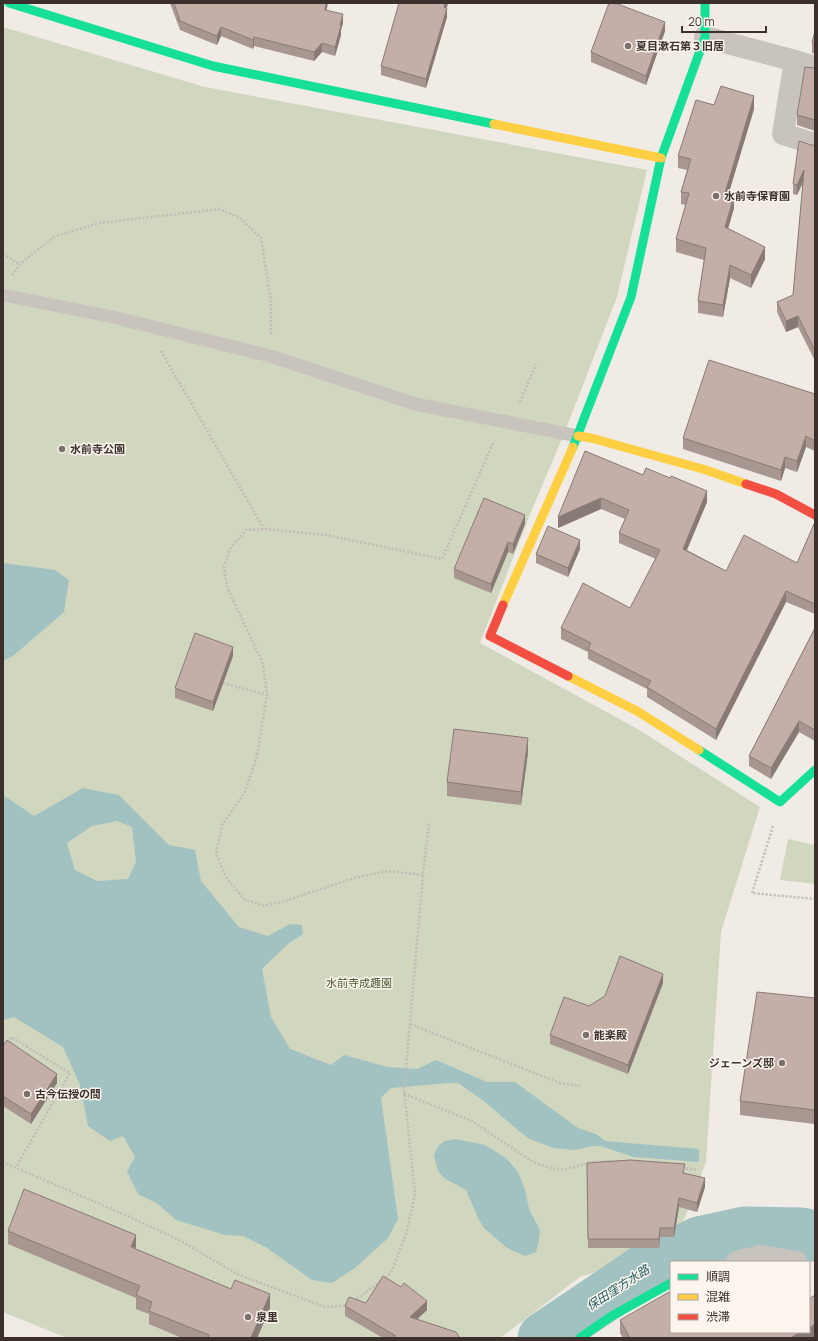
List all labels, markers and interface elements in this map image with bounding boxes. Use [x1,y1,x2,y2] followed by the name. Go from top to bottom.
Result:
[682,8,766,34] scale bar
[688,13,715,30] text: 20 m
[636,38,724,53] place label: 夏目漱石第３旧居
[623,41,633,51] marker: 夏目漱石第３旧居
[724,188,790,203] place label: 水前寺保育園
[711,191,721,201] marker: 水前寺保育園
[70,441,125,456] place label: 水前寺公園
[57,444,67,454] marker: 水前寺公園
[326,975,392,990] park label: 水前寺成趣園
[594,1027,627,1042] place label: 能楽殿
[581,1030,591,1040] marker: 能楽殿
[709,1055,774,1070] place label: ジェーンズ邸
[777,1058,787,1068] marker: ジェーンズ邸
[35,1086,101,1101] place label: 古今伝授の間
[22,1089,32,1099] marker: 古今伝授の間
[583,1260,653,1314] water label: 保田窪方水路
[670,1261,810,1333] legend
[706,1268,730,1285] text: 順調
[706,1288,730,1305] text: 混雑
[706,1308,730,1325] text: 渋滞
[256,1309,278,1324] place label: 泉里
[243,1312,253,1322] marker: 泉里

